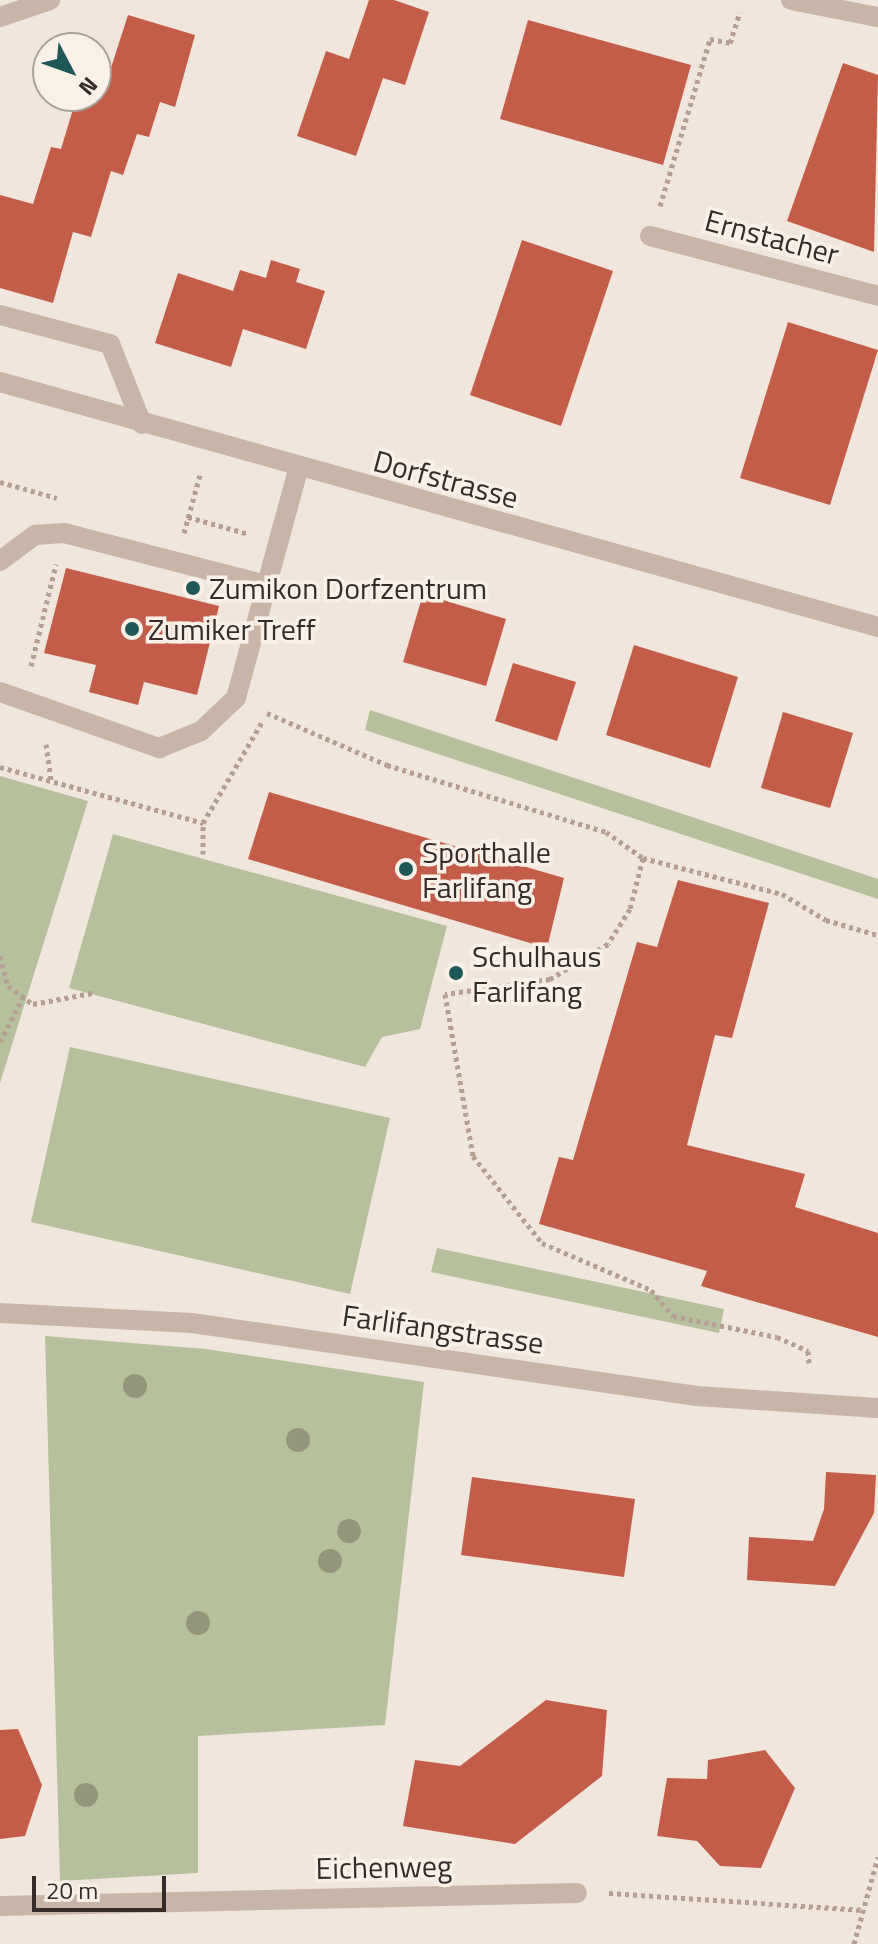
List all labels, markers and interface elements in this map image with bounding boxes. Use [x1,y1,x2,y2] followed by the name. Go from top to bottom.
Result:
[32,32,112,112] north arrow
[71,70,106,103] text: N
[701,202,843,272] street label: Ernstacher
[370,442,522,516] street label: Dorfstrasse
[209,570,487,606] place label: Zumikon Dorfzentrum
[184,579,202,597] marker: Zumikon Dorfzentrum
[148,611,316,647] place label: Zumiker Treff
[123,620,141,638] marker: Zumiker Treff
[422,834,551,904] place label: Sporthalle Farlifang
[397,860,415,878] marker: Sporthalle Farlifang
[472,938,601,1008] place label: Schulhaus Farlifang
[447,964,465,982] marker: Schulhaus Farlifang
[340,1297,546,1361] street label: Farlifangstrasse
[315,1848,453,1886] street label: Eichenweg
[36,1860,170,1910] scale bar
[46,1872,98,1908] text: 20 m

